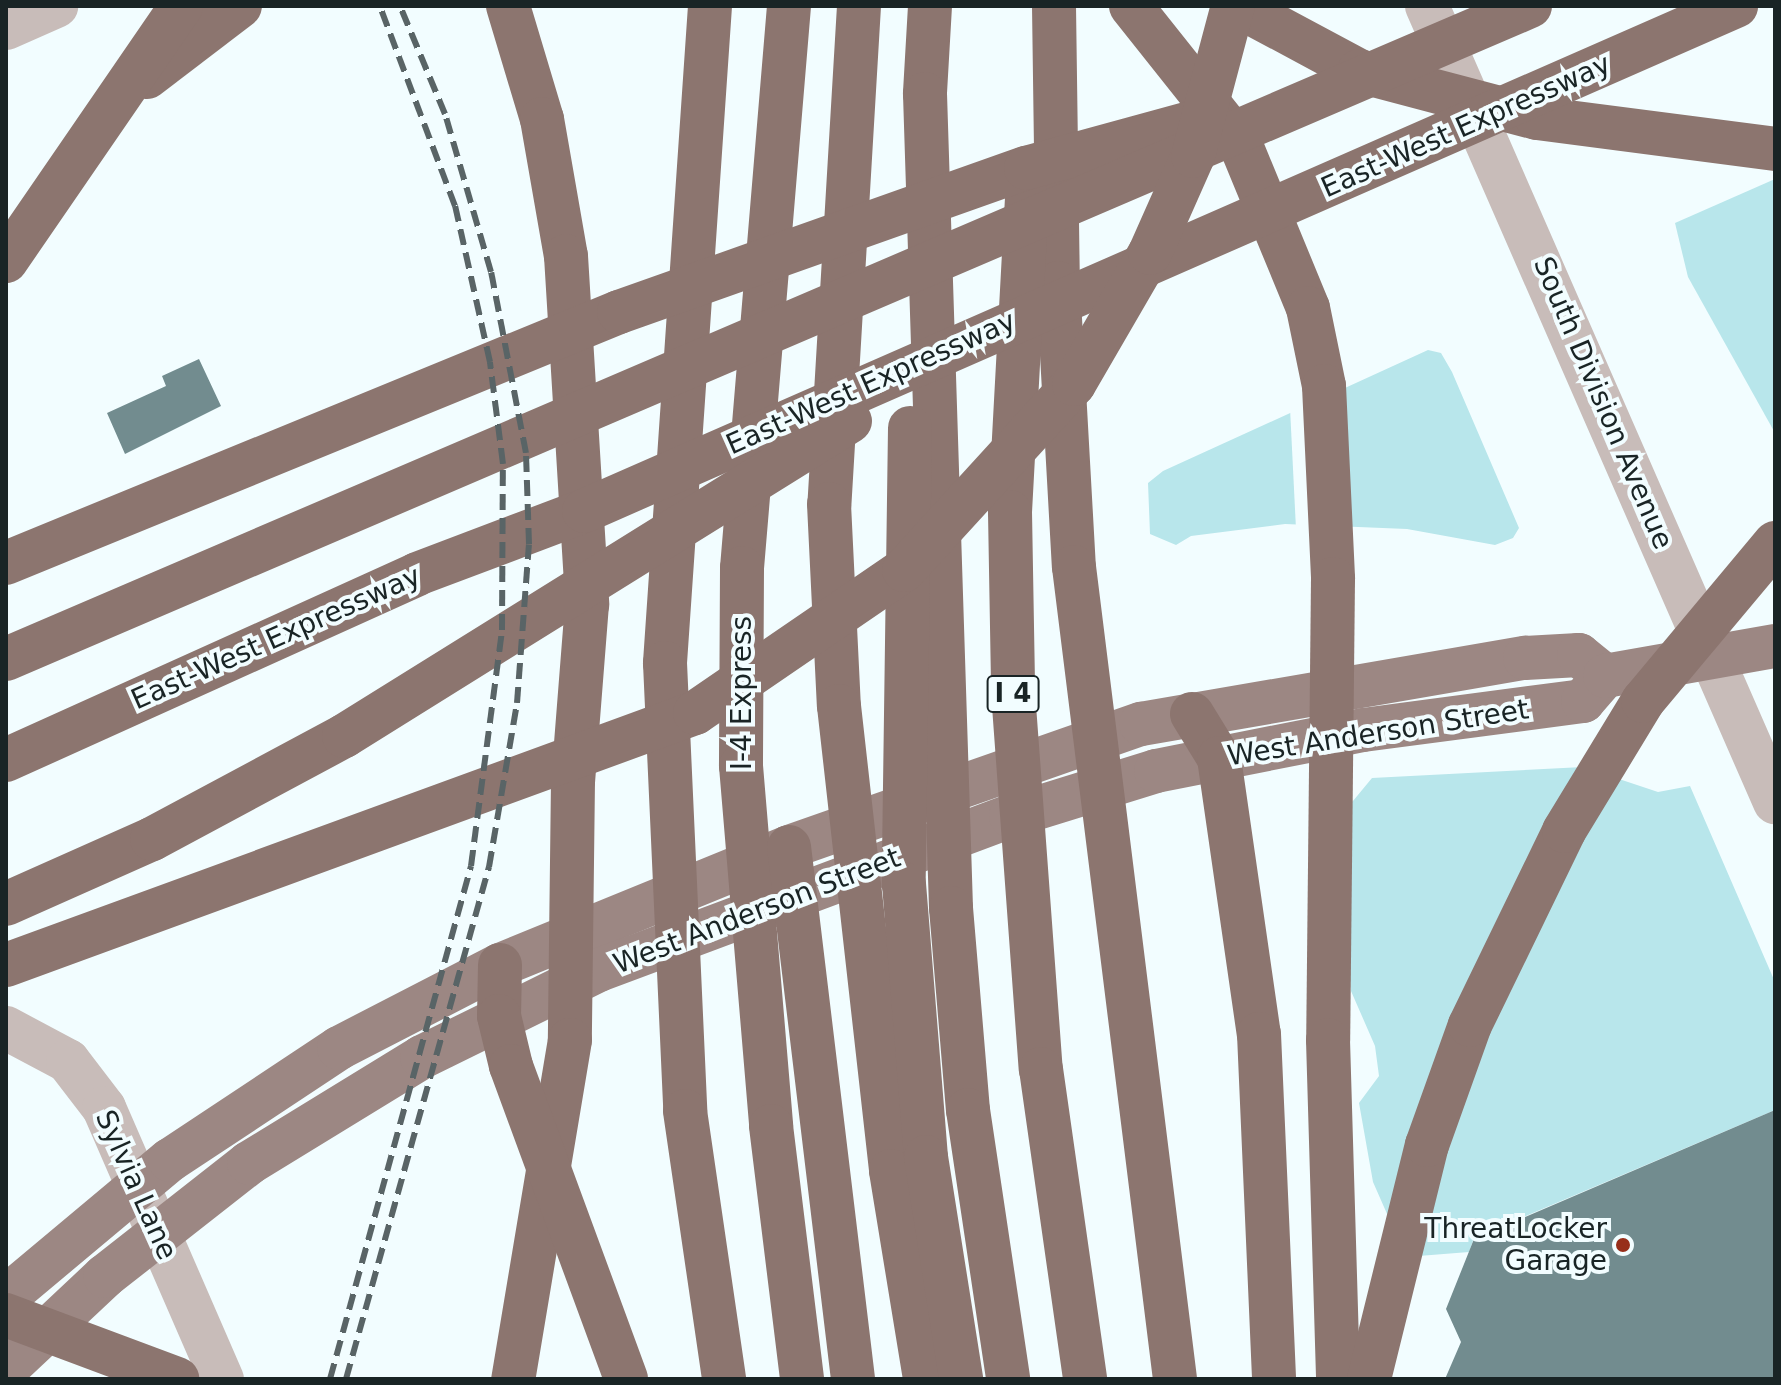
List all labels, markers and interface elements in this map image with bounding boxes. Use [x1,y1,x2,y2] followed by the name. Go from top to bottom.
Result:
[1316,47,1616,205] street label: East-West Expressway
[1526,252,1680,554] street label: South Division Avenue
[721,304,1021,462] street label: East-West Expressway
[126,559,426,717] street label: East-West Expressway
[725,616,759,770] street label: I-4 Express
[985,672,1041,716] road number: I 4
[1225,693,1531,773] street label: West Anderson Street
[609,841,905,981] street label: West Anderson Street
[88,1105,184,1265] street label: Sylvia Lane
[1424,1212,1607,1278] place label: ThreatLocker Garage
[1614,1236,1632,1254] marker: ThreatLocker Garage

